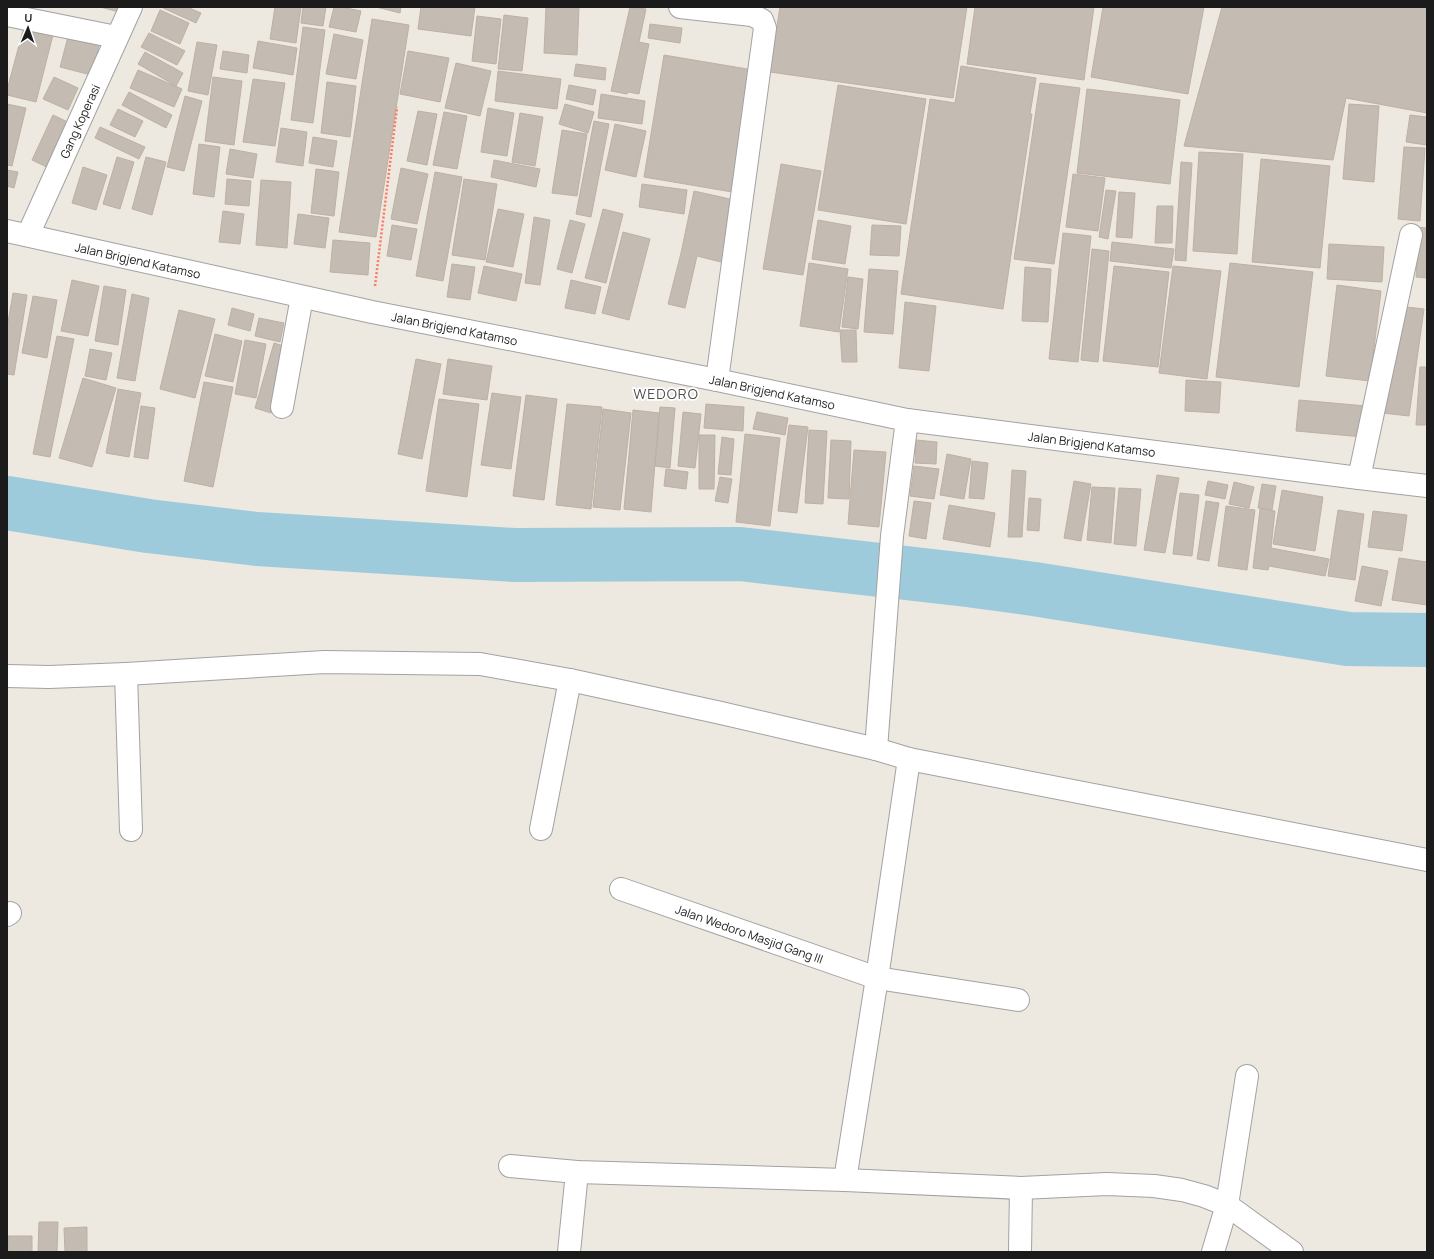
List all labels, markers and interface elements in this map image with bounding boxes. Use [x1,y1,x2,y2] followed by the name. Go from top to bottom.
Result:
[8,8,48,48] north arrow
[24,10,33,25] text: U
[55,81,104,161] street label: Gang Koperasi
[73,238,202,282] street label: Jalan Brigjend Katamso
[390,308,519,349] street label: Jalan Brigjend Katamso
[708,370,837,413] street label: Jalan Brigjend Katamso
[633,384,699,403] district label: WEDORO
[1027,427,1156,460] street label: Jalan Brigjend Katamso
[673,900,826,967] street label: Jalan Wedoro Masjid Gang III

